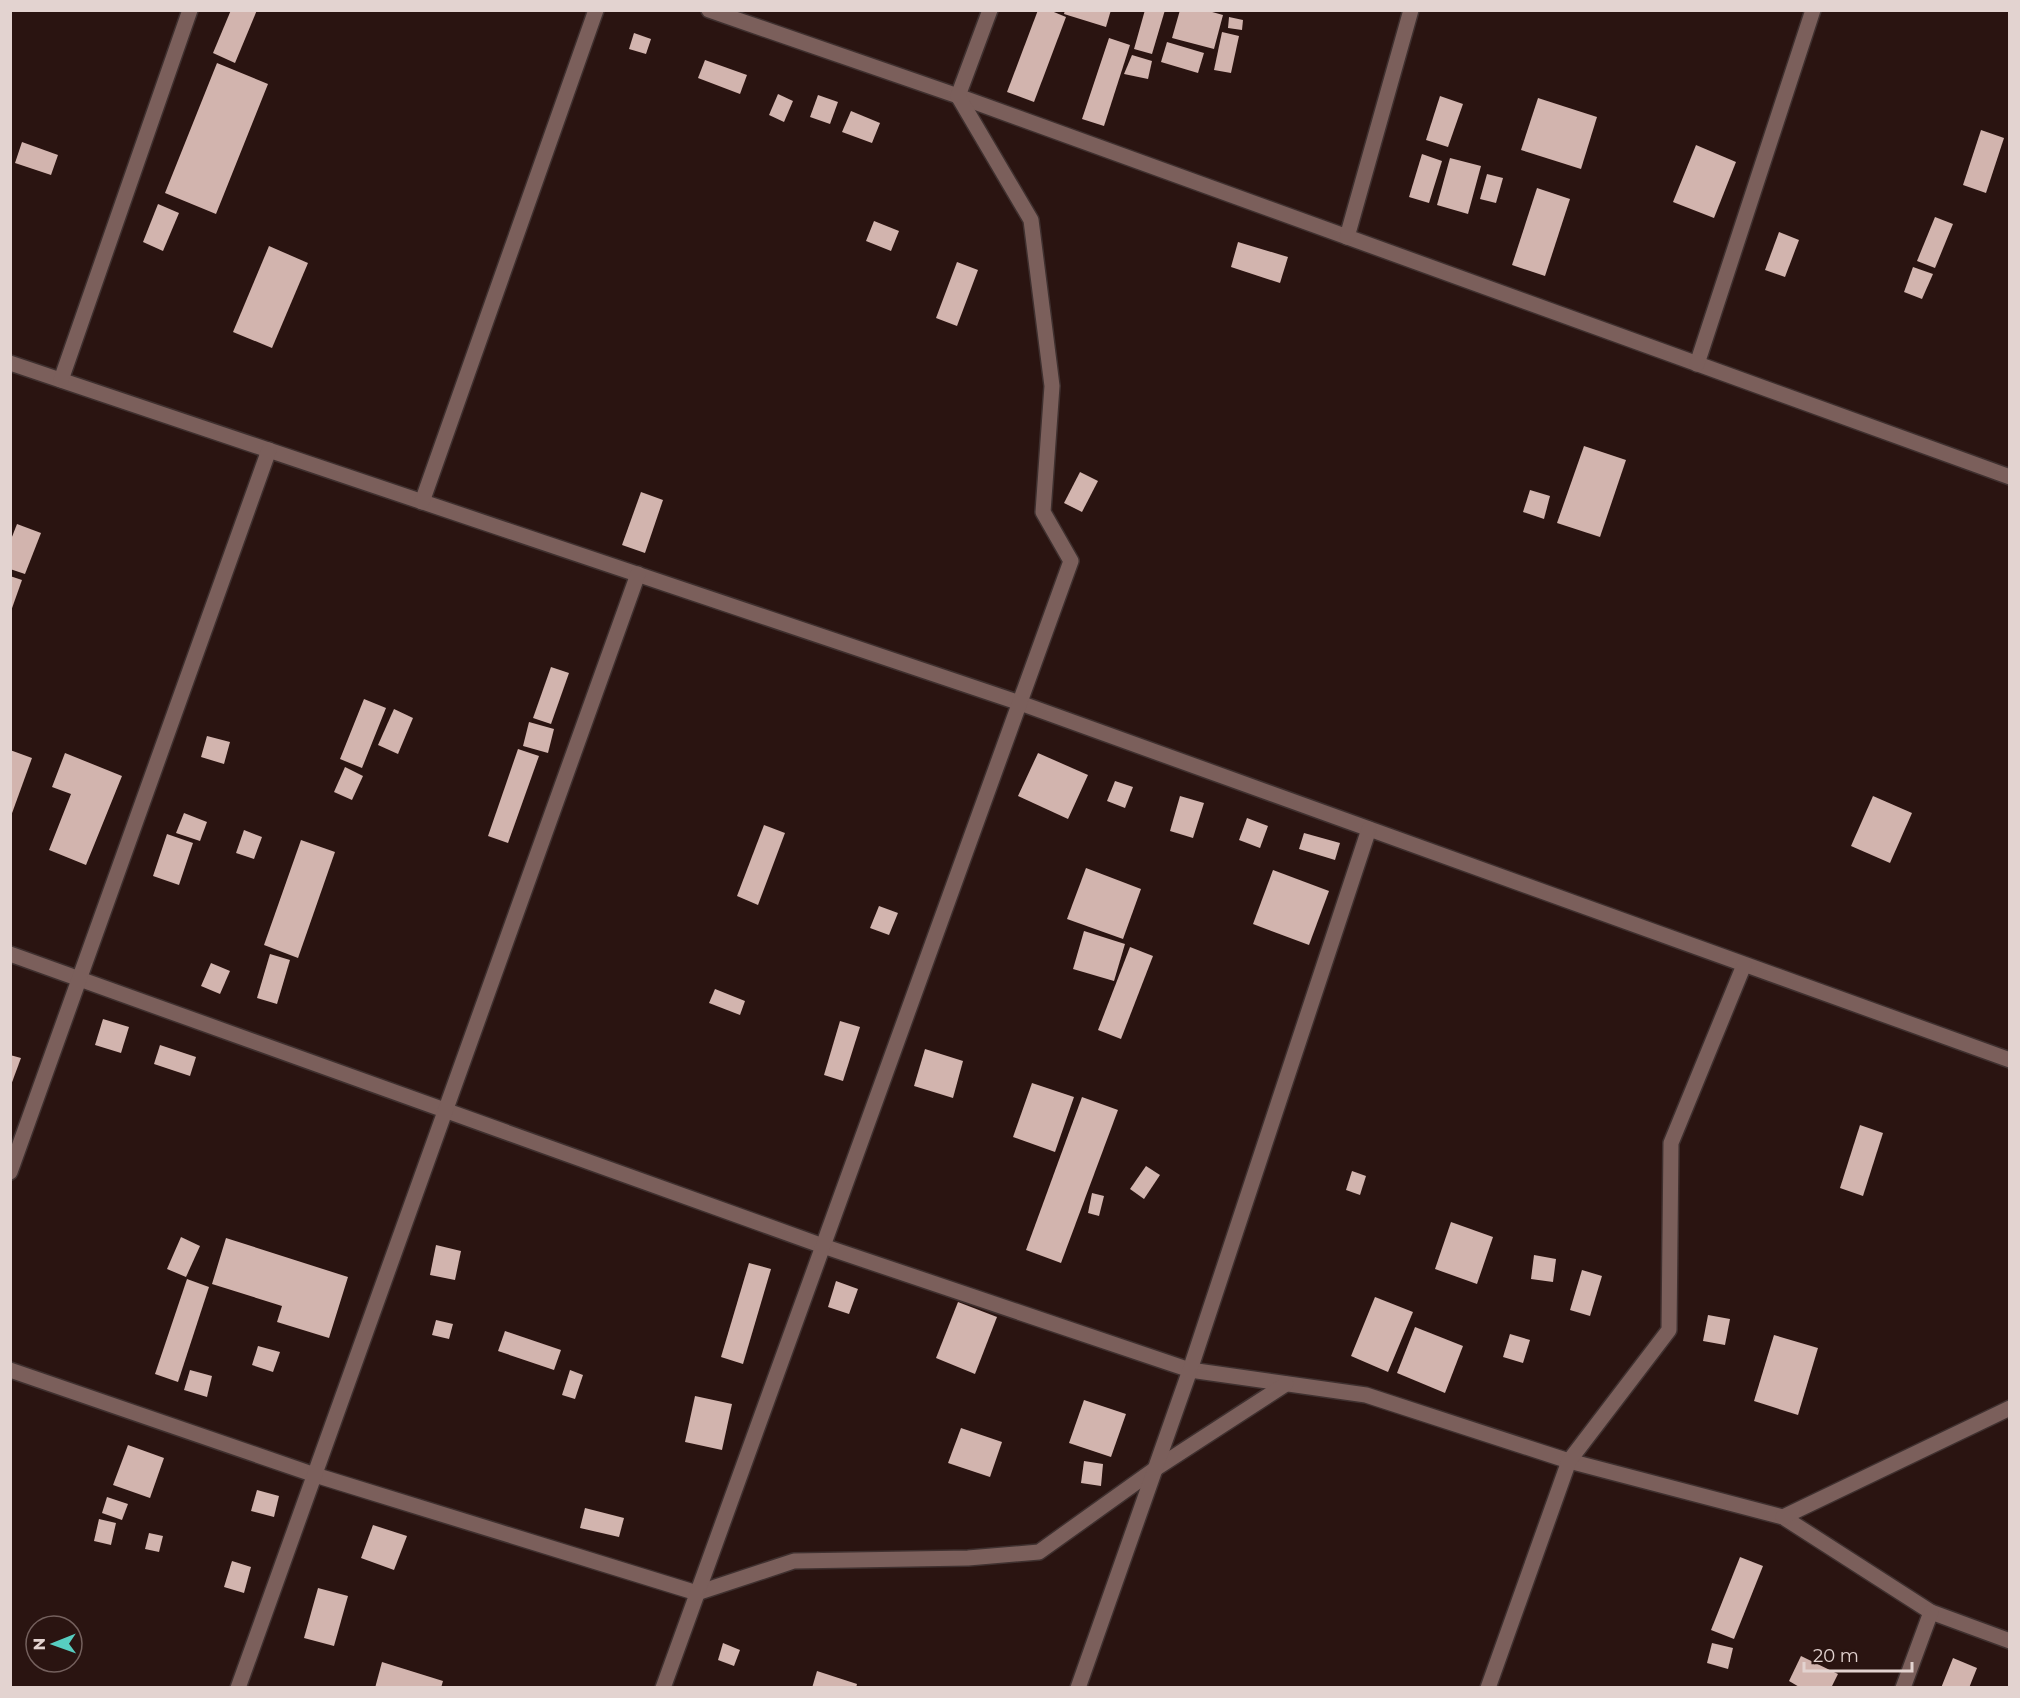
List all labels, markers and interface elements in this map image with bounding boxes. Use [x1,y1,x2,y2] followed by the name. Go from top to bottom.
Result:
[24,1614,84,1674] north arrow
[1804,1635,1912,1673] scale bar
[30,1638,49,1651] text: N
[1813,1645,1859,1667] text: 20 m

